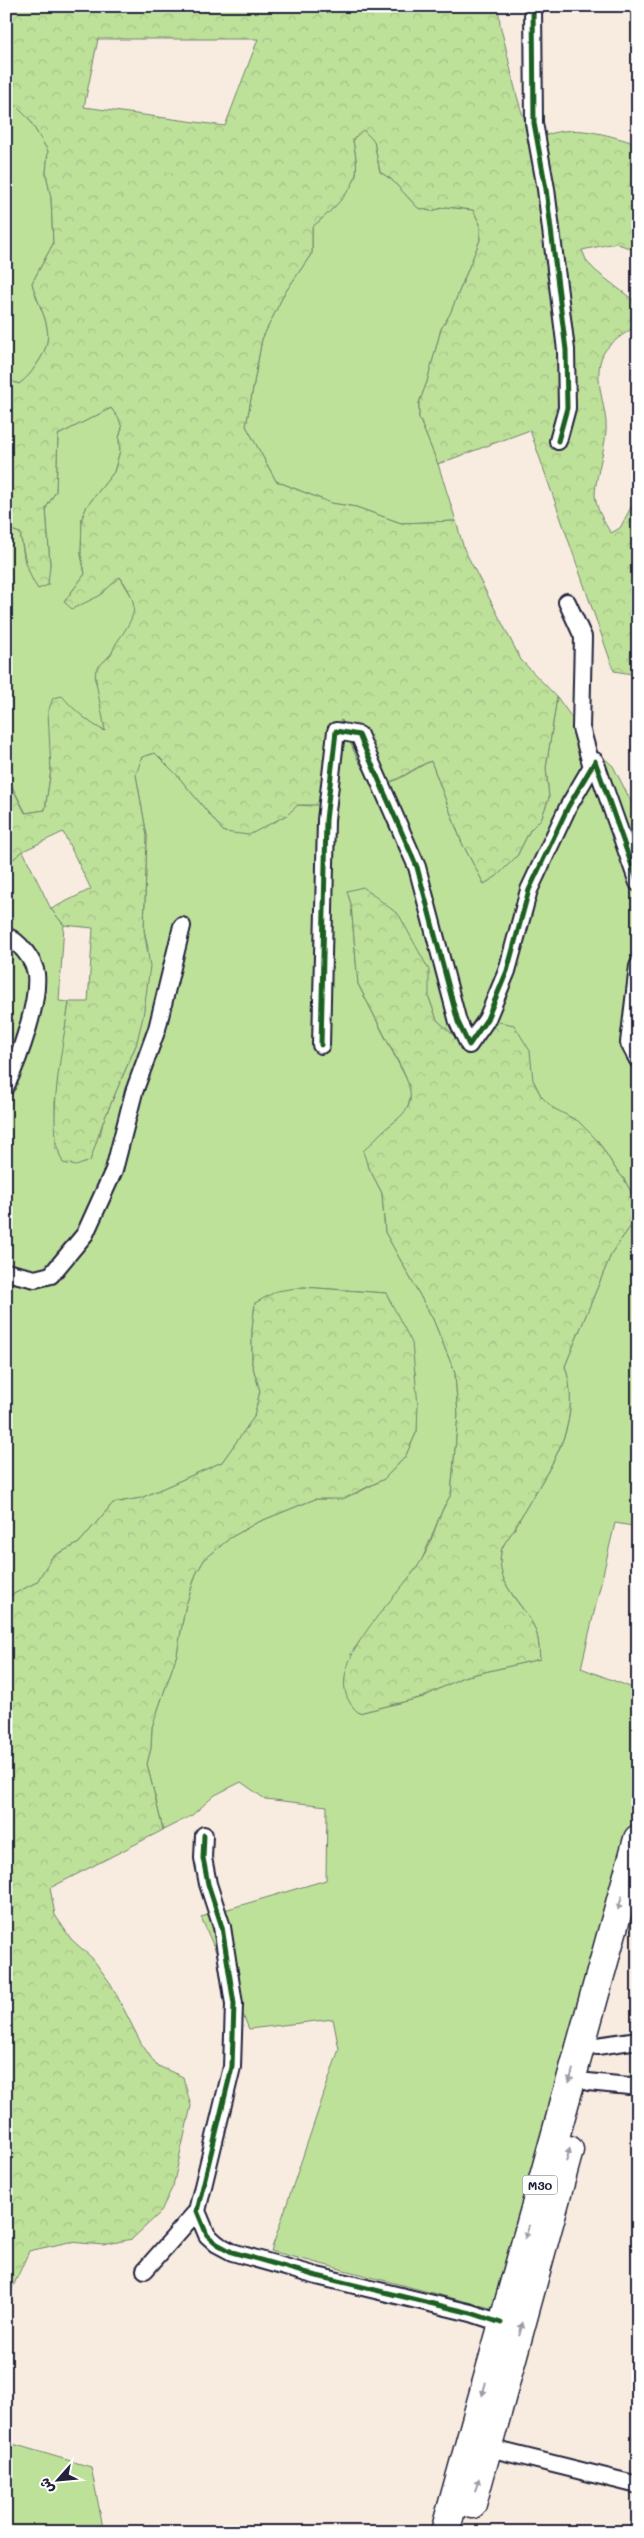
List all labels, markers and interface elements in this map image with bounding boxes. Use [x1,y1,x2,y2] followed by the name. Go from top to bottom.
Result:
[615,1895,623,1910] one-way arrow
[566,2068,574,2083] one-way arrow
[564,2147,572,2162] one-way arrow
[522,2176,558,2194] road number: M30
[523,2225,531,2240] one-way arrow
[517,2321,525,2336] one-way arrow
[480,2382,488,2397] one-way arrow
[32,2456,82,2506] north arrow
[34,2475,58,2497] text: ش
[474,2478,482,2493] one-way arrow

